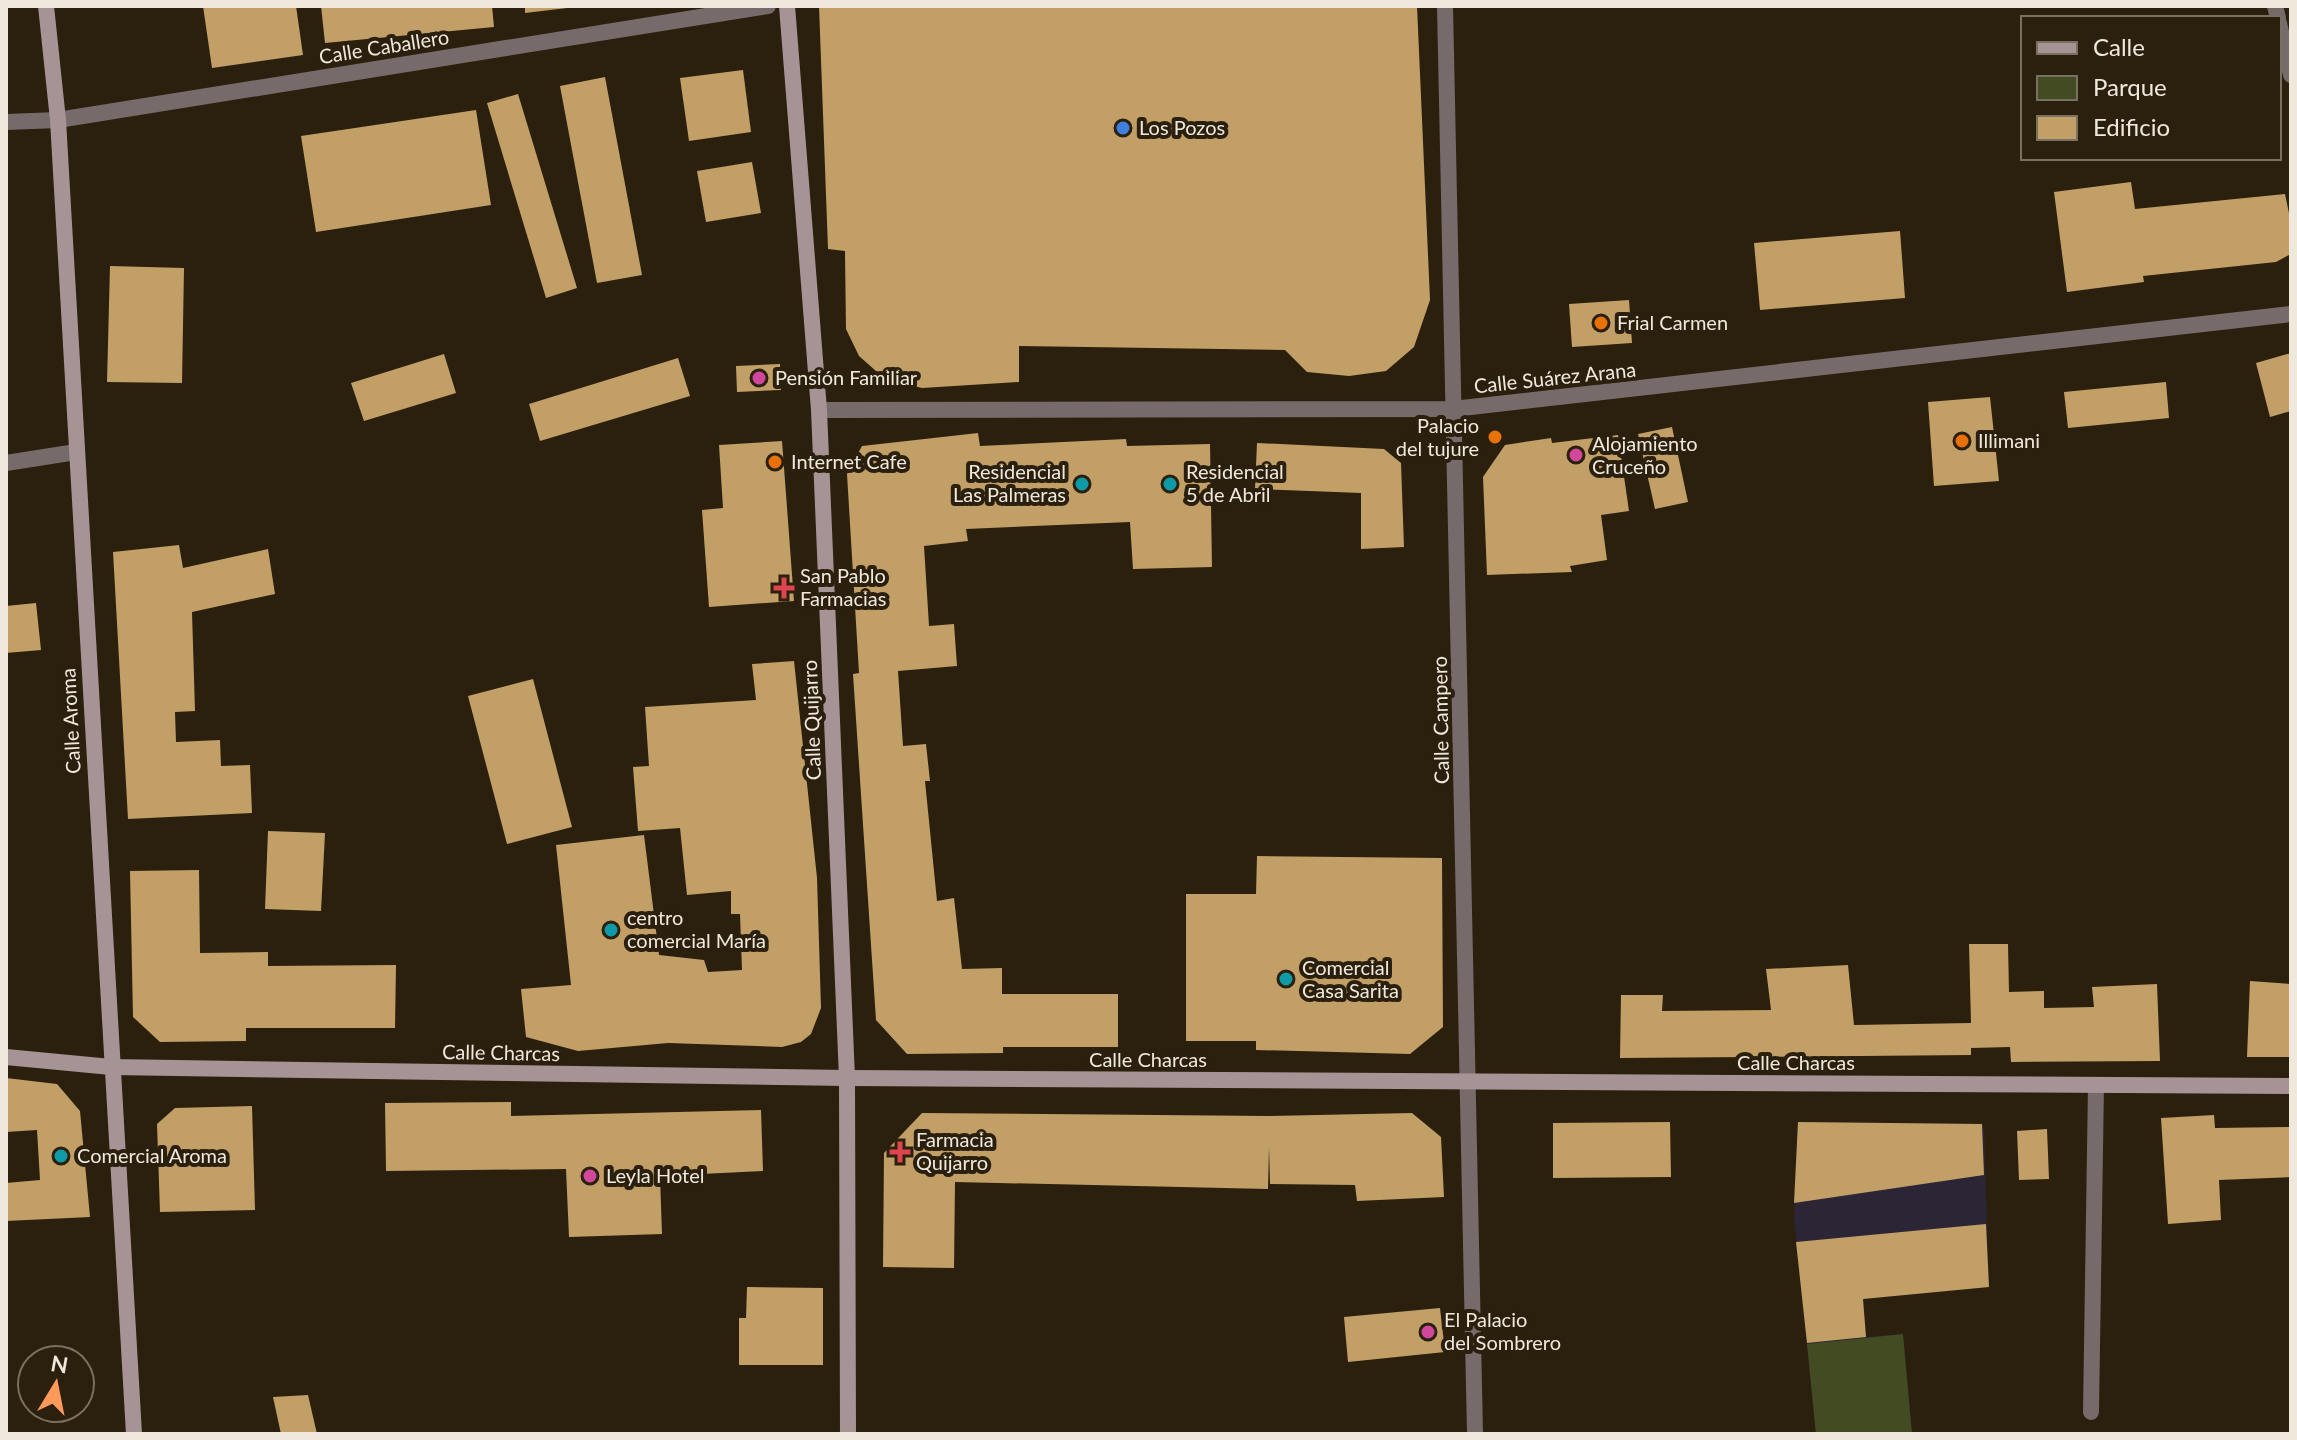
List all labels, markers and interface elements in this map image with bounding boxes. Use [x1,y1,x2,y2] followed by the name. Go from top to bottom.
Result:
[2021,16,2281,160] legend
[317,24,450,68] street label: Calle Caballero
[2093,32,2145,61] text: Calle
[2093,72,2167,101] text: Parque
[2093,112,2170,141] text: Edificio
[1139,115,1225,139] place label: Los Pozos
[1114,119,1132,137] marker: Los Pozos
[1617,310,1728,334] place label: Frial Carmen
[1592,314,1610,332] marker: Frial Carmen
[1473,357,1637,397] street label: Calle Suárez Arana
[775,365,918,389] place label: Pensión Familiar
[750,369,768,387] marker: Pensión Familiar
[1396,413,1479,460] place label: Palacio del tujure
[1486,428,1504,446] marker: Palacio del tujure
[1978,428,2040,452] place label: Illimani
[1592,431,1698,478] place label: Alojamiento Cruceño
[1953,432,1971,450] marker: Illimani
[1567,446,1585,464] marker: Alojamiento Cruceño
[791,449,907,473] place label: Internet Cafe
[766,453,784,471] marker: Internet Cafe
[953,459,1066,506] place label: Residencial Las Palmeras
[1186,459,1284,506] place label: Residencial 5 de Abril
[1073,475,1091,493] marker: Residencial Las Palmeras
[1161,475,1179,493] marker: Residencial 5 de Abril
[800,563,886,610] place label: San Pablo Farmacias
[775,579,793,597] marker: San Pablo Farmacias
[1427,656,1453,784] street label: Calle Campero
[797,659,825,781] street label: Calle Quijarro
[55,668,85,775] street label: Calle Aroma
[627,905,766,952] place label: centro comercial María
[602,921,620,939] marker: centro comercial María
[1302,955,1399,1002] place label: Comercial Casa Sarita
[1277,970,1295,988] marker: Comercial Casa Sarita
[442,1039,560,1065] street label: Calle Charcas
[1089,1047,1207,1071] street label: Calle Charcas
[1737,1050,1855,1074] street label: Calle Charcas
[916,1127,994,1174] place label: Farmacia Quijarro
[77,1143,227,1167] place label: Comercial Aroma
[891,1143,909,1161] marker: Farmacia Quijarro
[52,1147,70,1165] marker: Comercial Aroma
[606,1163,704,1187] place label: Leyla Hotel
[581,1167,599,1185] marker: Leyla Hotel
[1444,1307,1561,1354] place label: El Palacio del Sombrero
[1419,1323,1437,1341] marker: El Palacio del Sombrero
[16,1344,96,1424] north arrow
[49,1349,70,1379] text: N

